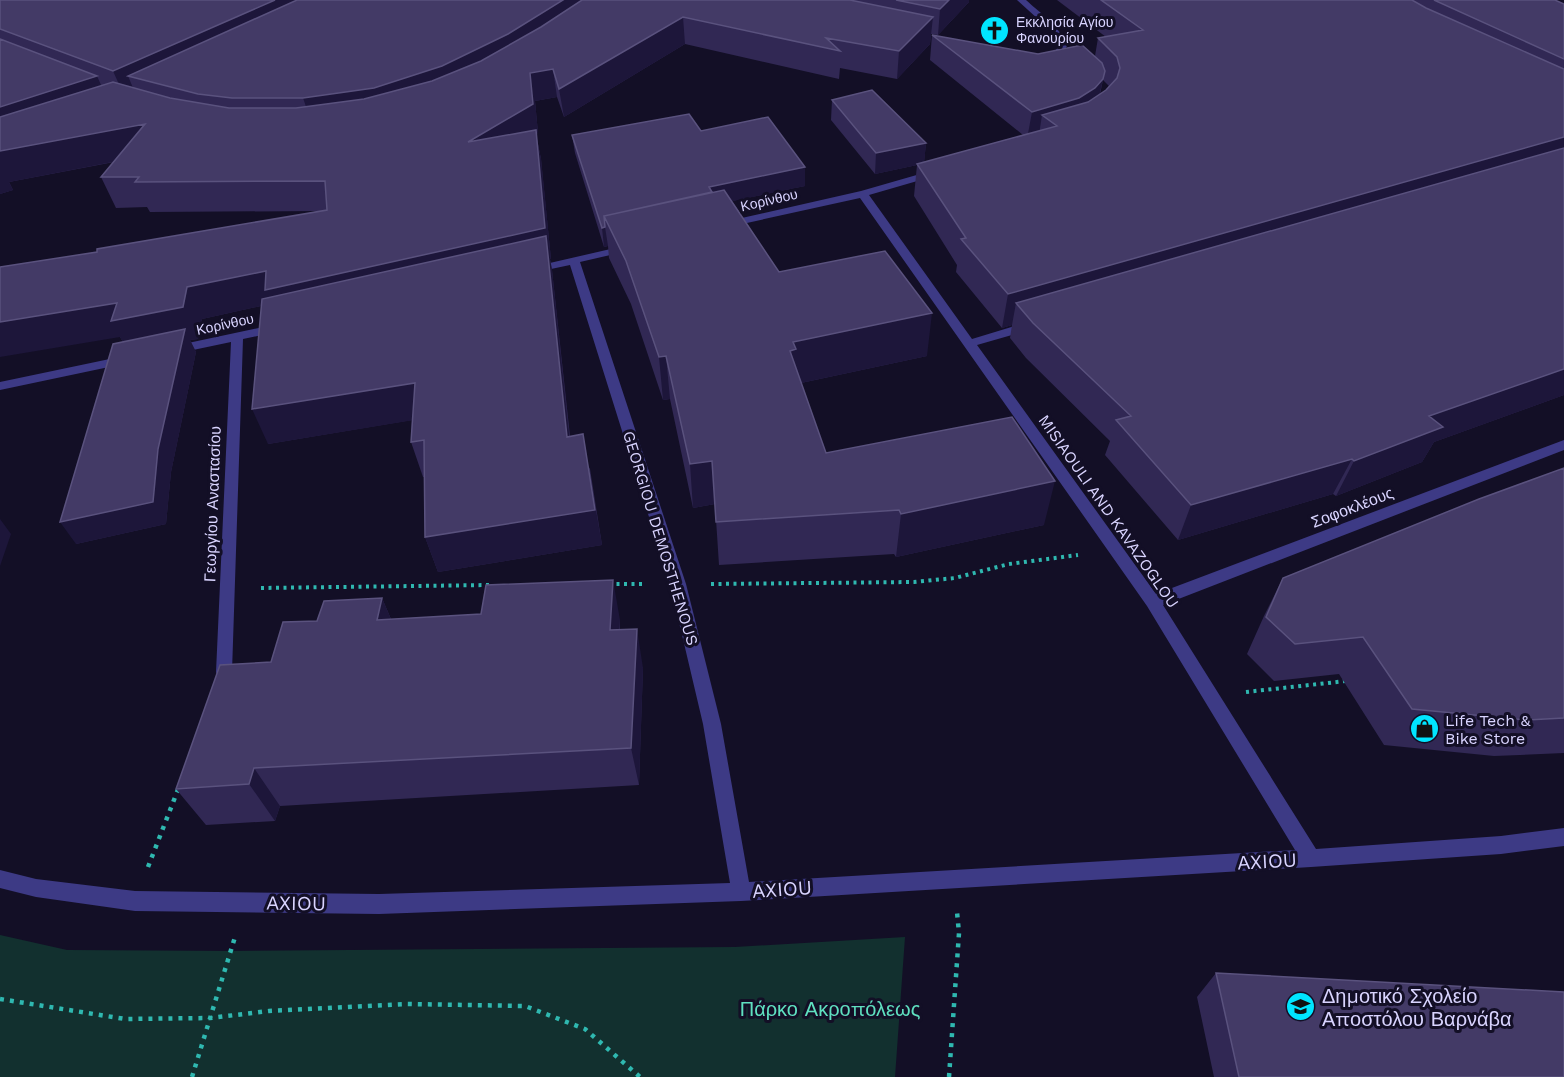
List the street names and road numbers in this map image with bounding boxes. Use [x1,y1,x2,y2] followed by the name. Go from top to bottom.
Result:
[739,186,799,214] street label: Κορίνθου
[195,310,255,338] street label: Κορίνθου
[1034,411,1183,611] street label: MISIAOULI AND KAVAZOGLOU
[200,426,225,582] street label: Γεωργίου Αναστασίου
[619,429,702,648] street label: GEORGIOU DEMOSTHENOUS
[1308,483,1396,532] street label: Σοφοκλέους
[1236,847,1298,875] street label: AXIOU
[751,875,813,903] street label: AXIOU
[266,890,326,916] street label: AXIOU

